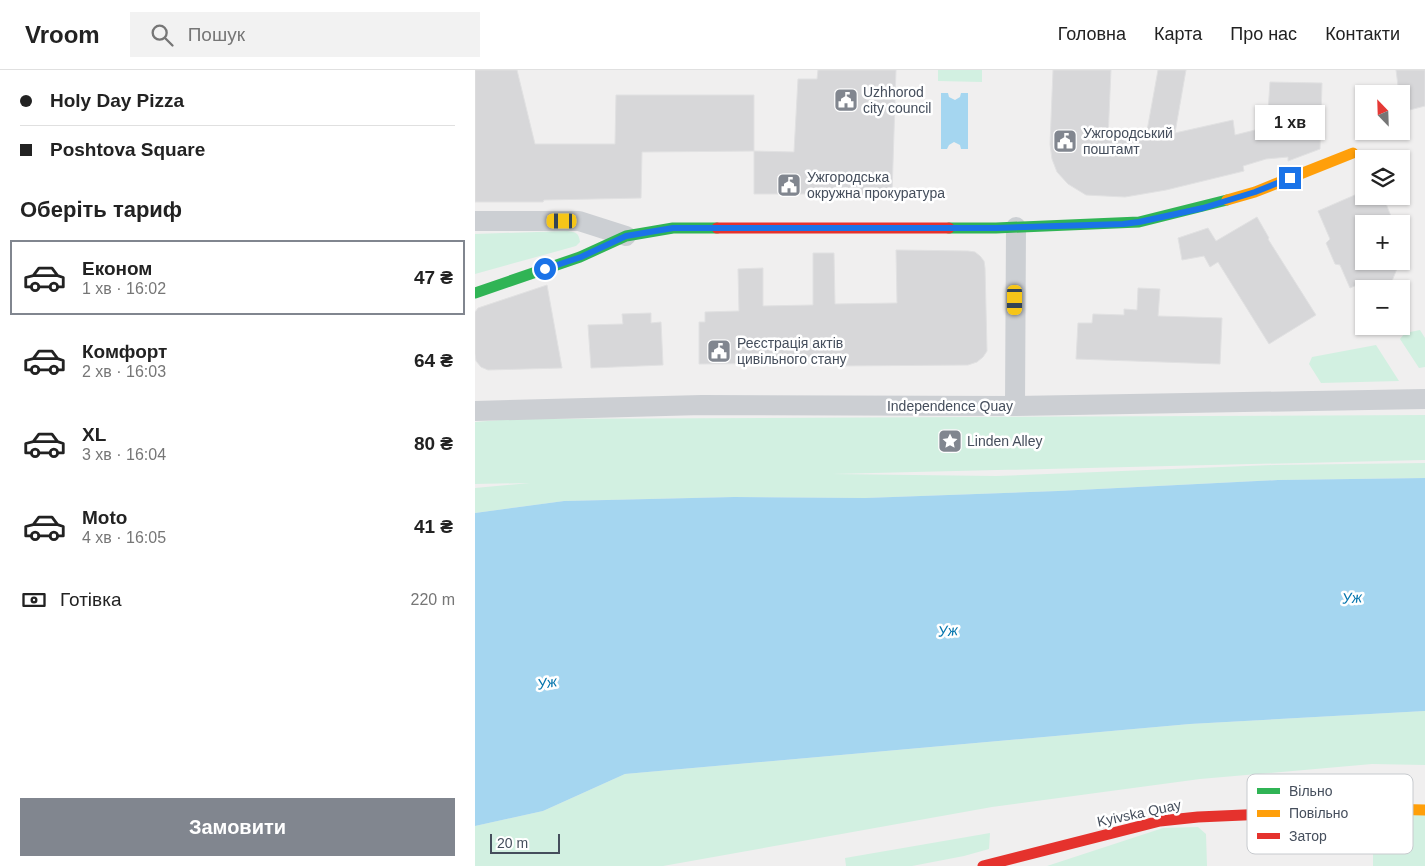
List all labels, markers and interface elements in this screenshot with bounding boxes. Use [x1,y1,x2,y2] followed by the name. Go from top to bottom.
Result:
[130,12,480,57] search box
[25,21,100,48] text: Vroom
[148,21,176,49] icon: search
[188,24,245,45] text: Пошук
[1058,24,1126,44] text: Головна
[1154,24,1202,44] text: Карта
[1230,24,1297,44] text: Про нас
[1325,24,1400,44] text: Контакти
[863,84,931,116] place label: Uzhhorod city council
[1355,85,1410,140] north arrow
[1355,85,1410,335] map controls
[833,87,859,113] public building icon: Uzhhorod city council
[50,90,184,111] text: Holy Day Pizza
[1255,106,1325,140] callout: 1 хв
[1274,114,1306,131] text: 1 хв
[1083,125,1173,157] place label: Ужгородський поштамт
[1052,128,1078,154] public building icon: Ужгородський поштамт
[50,139,205,160] text: Poshtova Square
[1355,150,1410,205] button: layers
[1279,167,1301,189] route end
[807,169,945,201] place label: Ужгородська окружна прокуратура
[776,172,802,198] public building icon: Ужгородська окружна прокуратура
[20,197,182,222] text: Оберіть тариф
[547,214,577,229] car
[1355,215,1410,270] button: +
[22,255,67,300] icon: car
[82,258,152,279] text: Економ
[534,258,556,280] route start
[414,267,453,288] text: 47 ₴
[82,280,166,297] text: 1 хв · 16:02
[1355,280,1410,335] button: −
[1007,285,1022,315] car
[737,335,847,367] place label: Реєстрація актів цивільного стану
[22,338,67,383] icon: car
[706,338,732,364] public building icon: Реєстрація актів цивільного стану
[82,341,167,362] text: Комфорт
[414,350,453,371] text: 64 ₴
[82,363,166,380] text: 2 хв · 16:03
[887,398,1013,414] street label: Independence Quay
[22,421,67,466] icon: car
[82,424,106,445] text: XL
[937,428,963,454] place icon: Linden Alley
[414,433,453,454] text: 80 ₴
[967,433,1043,449] place label: Linden Alley
[82,446,166,463] text: 3 хв · 16:04
[22,504,67,549] icon: car
[82,507,127,528] text: Moto
[414,516,453,537] text: 41 ₴
[82,529,166,546] text: 4 хв · 16:05
[20,586,48,614] icon: cash
[1341,588,1363,607] water label: Уж
[60,589,121,610] text: Готівка
[411,591,455,608] text: 220 m
[936,621,959,640] water label: Уж
[535,672,559,693] water label: Уж
[1247,774,1413,854] legend
[1289,783,1333,799] text: Вільно
[1095,796,1183,830] street label: Kyivska Quay
[20,798,455,856] button: Замовити
[1289,805,1349,821] text: Повільно
[1289,828,1327,844] text: Затор
[490,831,560,854] scale bar
[497,835,528,851] text: 20 m

